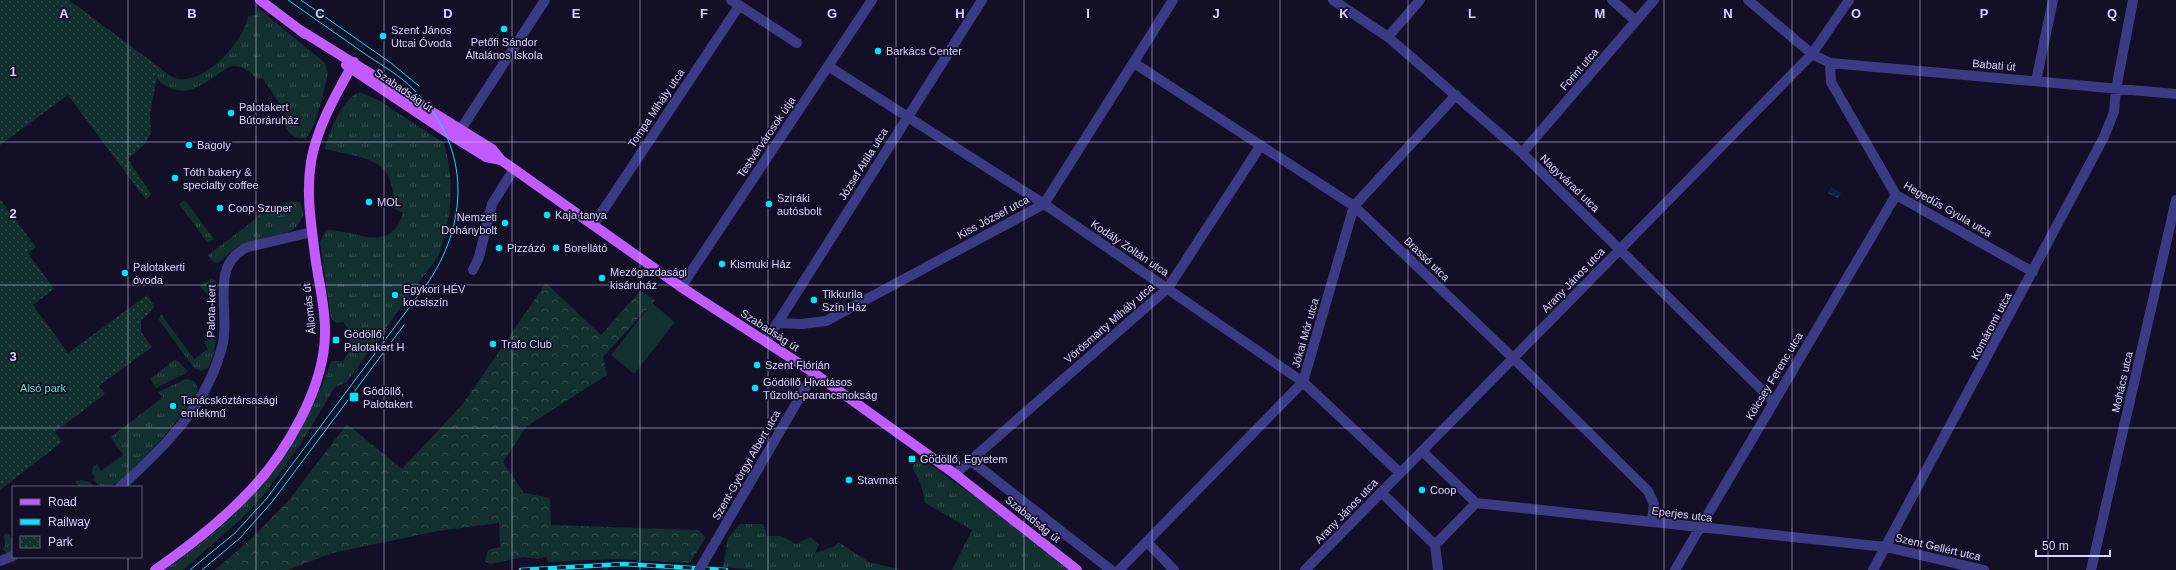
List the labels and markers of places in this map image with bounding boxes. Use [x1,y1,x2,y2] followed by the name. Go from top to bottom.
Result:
[391,24,452,49] place label: Szent János Utcai Óvoda
[499,24,509,34] marker: Petőfi Sándor Általános Iskola
[378,31,388,41] marker: Szent János Utcai Óvoda
[465,36,543,61] place label: Petőfi Sándor Általános Iskola
[886,45,962,57] place label: Barkács Center
[873,46,883,56] marker: Barkács Center
[239,101,299,126] place label: Palotakert Bútoráruház
[226,108,236,118] marker: Palotakert Bútoráruház
[197,139,231,151] place label: Bagoly
[184,140,194,150] marker: Bagoly
[183,166,259,191] place label: Tóth bakery & specialty coffee
[170,173,180,183] marker: Tóth bakery & specialty coffee
[777,192,822,217] place label: Sziráki autósbolt
[377,196,401,208] place label: MOL
[364,197,374,207] marker: MOL
[764,199,774,209] marker: Sziráki autósbolt
[228,202,293,214] place label: Coop Szuper
[215,203,225,213] marker: Coop Szuper
[555,209,608,221] place label: Kaja tanya
[542,210,552,220] marker: Kaja tanya
[441,211,497,236] place label: Nemzeti Dohánybolt
[500,218,510,228] marker: Nemzeti Dohánybolt
[507,242,546,254] place label: Pizzázó
[564,242,607,254] place label: Borellátó
[494,243,504,253] marker: Pizzázó
[551,243,561,253] marker: Borellátó
[730,258,791,270] place label: Kismuki Ház
[717,259,727,269] marker: Kismuki Ház
[133,261,185,286] place label: Palotakerti óvoda
[610,266,687,291] place label: Mezőgazdasági kisáruház
[120,268,130,278] marker: Palotakerti óvoda
[597,273,607,283] marker: Mezőgazdasági kisáruház
[403,283,466,308] place label: Egykori HÉV kocsiszín
[822,288,867,313] place label: Tikkurila Szín Ház
[390,290,400,300] marker: Egykori HÉV kocsiszín
[809,295,819,305] marker: Tikkurila Szín Ház
[344,328,405,353] place label: Gödöllő, Palotakert H
[331,335,341,345] marker: Gödöllő, Palotakert H
[501,338,552,350] place label: Trafo Club
[488,339,498,349] marker: Trafo Club
[765,359,830,371] place label: Szent Flórián
[752,360,762,370] marker: Szent Flórián
[763,376,877,401] place label: Gödöllő Hivatásos Tűzoltó-parancsnokság
[750,383,760,393] marker: Gödöllő Hivatásos Tűzoltó-parancsnokság
[363,385,413,410] place label: Gödöllő, Palotakert
[348,391,360,403] marker: Gödöllő, Palotakert
[181,394,278,419] place label: Tanácsköztársasági emlékmű
[168,401,178,411] marker: Tanácsköztársasági emlékmű
[920,453,1007,465] place label: Gödöllő, Egyetem
[907,454,917,464] marker: Gödöllő, Egyetem
[857,474,897,486] place label: Stavmat
[844,475,854,485] marker: Stavmat
[1430,484,1456,496] place label: Coop
[1417,485,1427,495] marker: Coop

